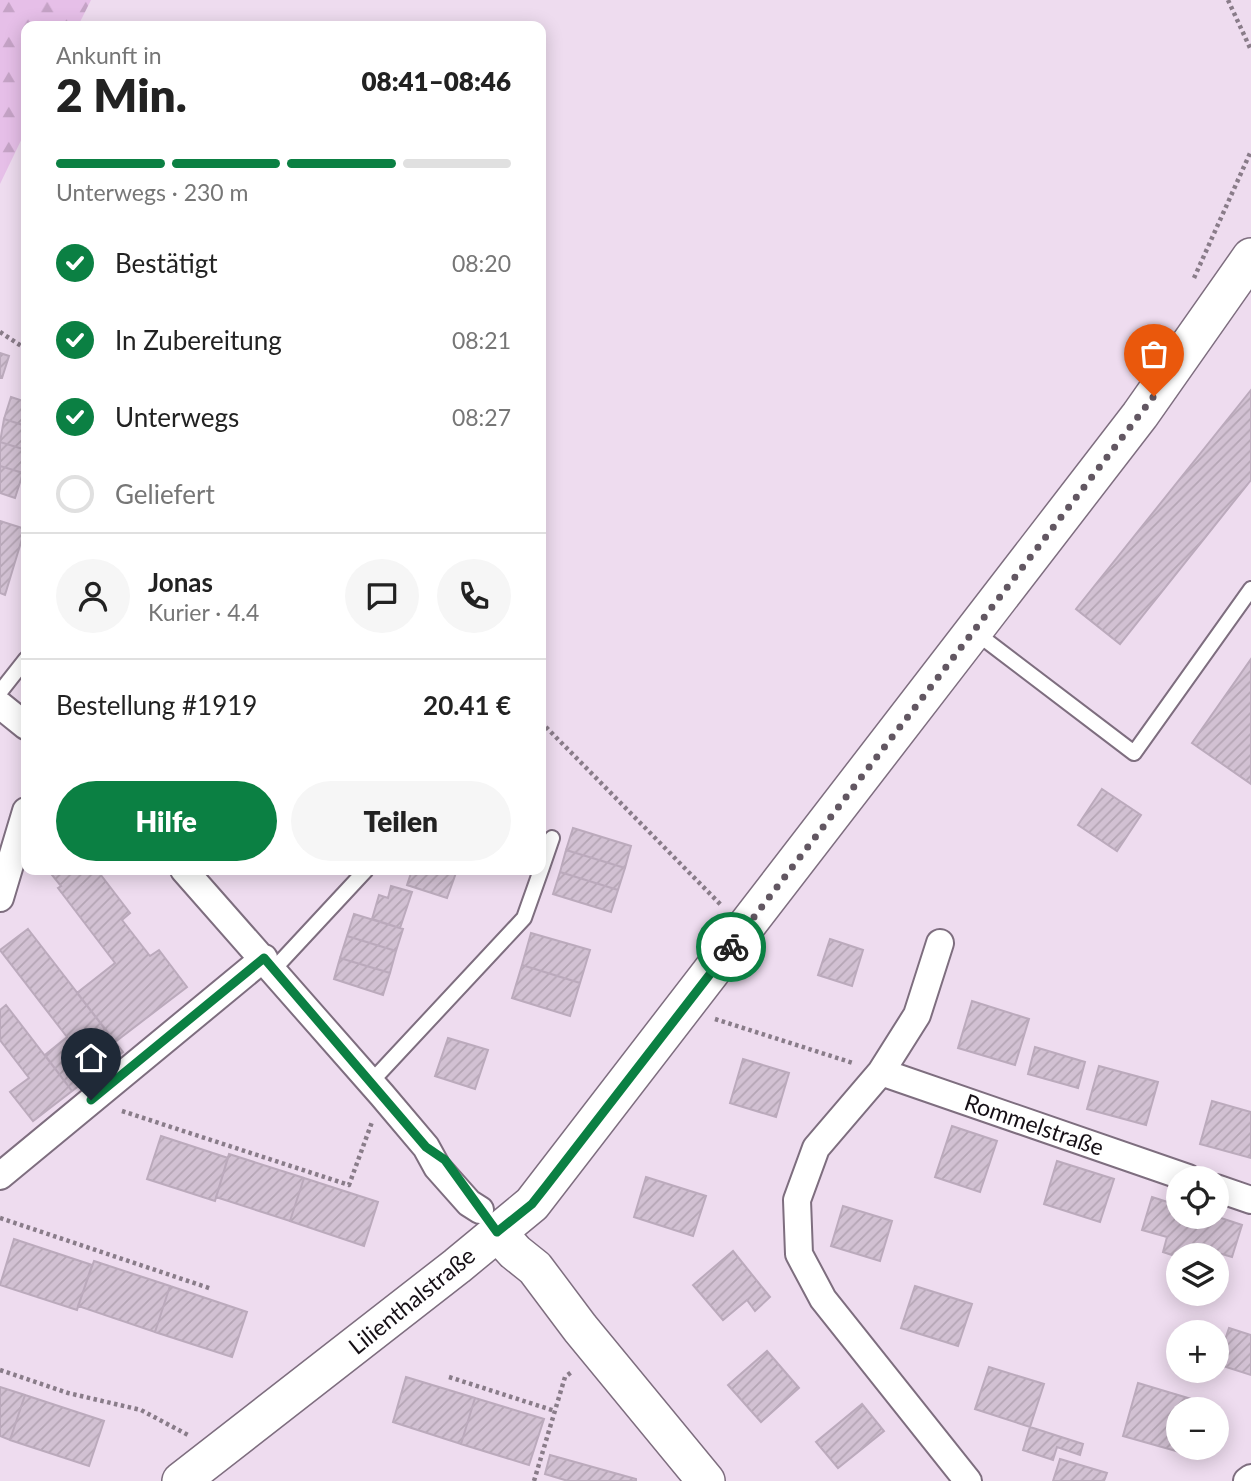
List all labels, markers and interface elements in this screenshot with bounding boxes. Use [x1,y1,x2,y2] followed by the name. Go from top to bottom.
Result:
[56,41,162,69] text: Ankunft in
[361,65,511,97] text: 08:41–08:46
[56,67,187,122] text: 2 Min.
[56,178,249,206] text: Unterwegs · 230 m
[56,244,94,282] icon: check
[115,247,218,279] text: Bestätigt
[452,249,511,277] text: 08:20
[56,321,94,359] icon: check
[115,324,282,356] text: In Zubereitung
[1124,324,1184,396] pin
[452,326,511,354] text: 08:21
[1135,335,1173,373] icon: bag
[56,398,94,436] icon: check
[115,401,239,433] text: Unterwegs
[452,403,511,431] text: 08:27
[115,478,215,510] text: Geliefert
[56,559,130,633] button: person
[345,559,419,633] button: chat
[437,559,511,633] button: phone
[148,566,213,598] text: Jonas
[148,598,259,626] text: Kurier · 4.4
[56,689,257,721] text: Bestellung #1919
[423,689,511,721] text: 20.41 €
[56,781,277,861] button: Hilfe
[291,781,511,861] button: Teilen
[696,912,766,982] courier
[712,928,750,966] icon: bike
[61,1028,121,1100] pin
[72,1039,110,1077] icon: home
[961,1087,1108,1161] street label: Rommelstraße
[1166,1166,1229,1460] map controls
[1166,1166,1229,1229] button: locate
[343,1241,480,1360] street label: Lilienthalstraße
[1166,1243,1229,1306] button: layers
[1166,1320,1229,1383] button: +
[1166,1397,1229,1460] button: −

